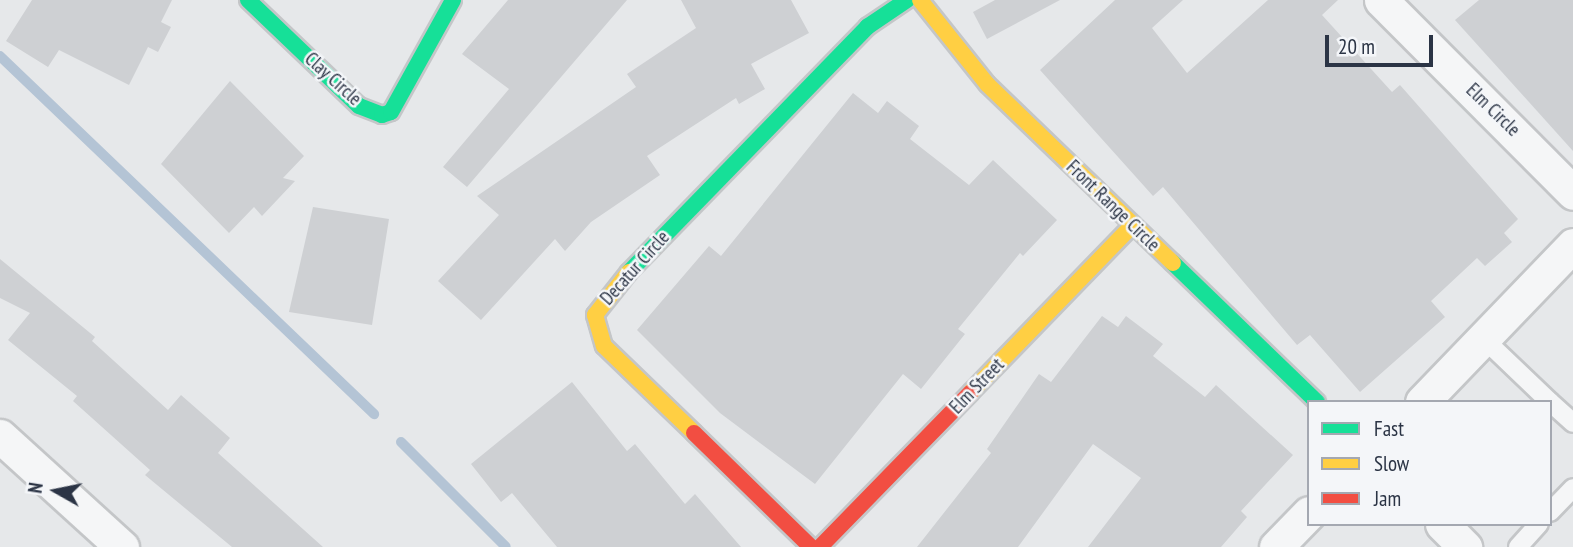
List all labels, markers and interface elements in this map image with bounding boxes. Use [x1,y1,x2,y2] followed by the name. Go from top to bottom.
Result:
[1328,21,1436,65] scale bar
[1338,33,1375,60] text: 20 m
[300,47,366,111] street label: Clay Circle
[1461,79,1525,141] street label: Elm Circle
[1062,156,1164,256] street label: Front Range Circle
[596,226,674,310] street label: Decatur Circle
[945,354,1009,418] street label: Elm Street
[1307,400,1552,526] legend
[1374,415,1404,442] text: Fast
[1374,450,1409,477] text: Slow
[21,456,91,526] north arrow
[23,481,48,495] text: N
[1374,485,1401,512] text: Jam

